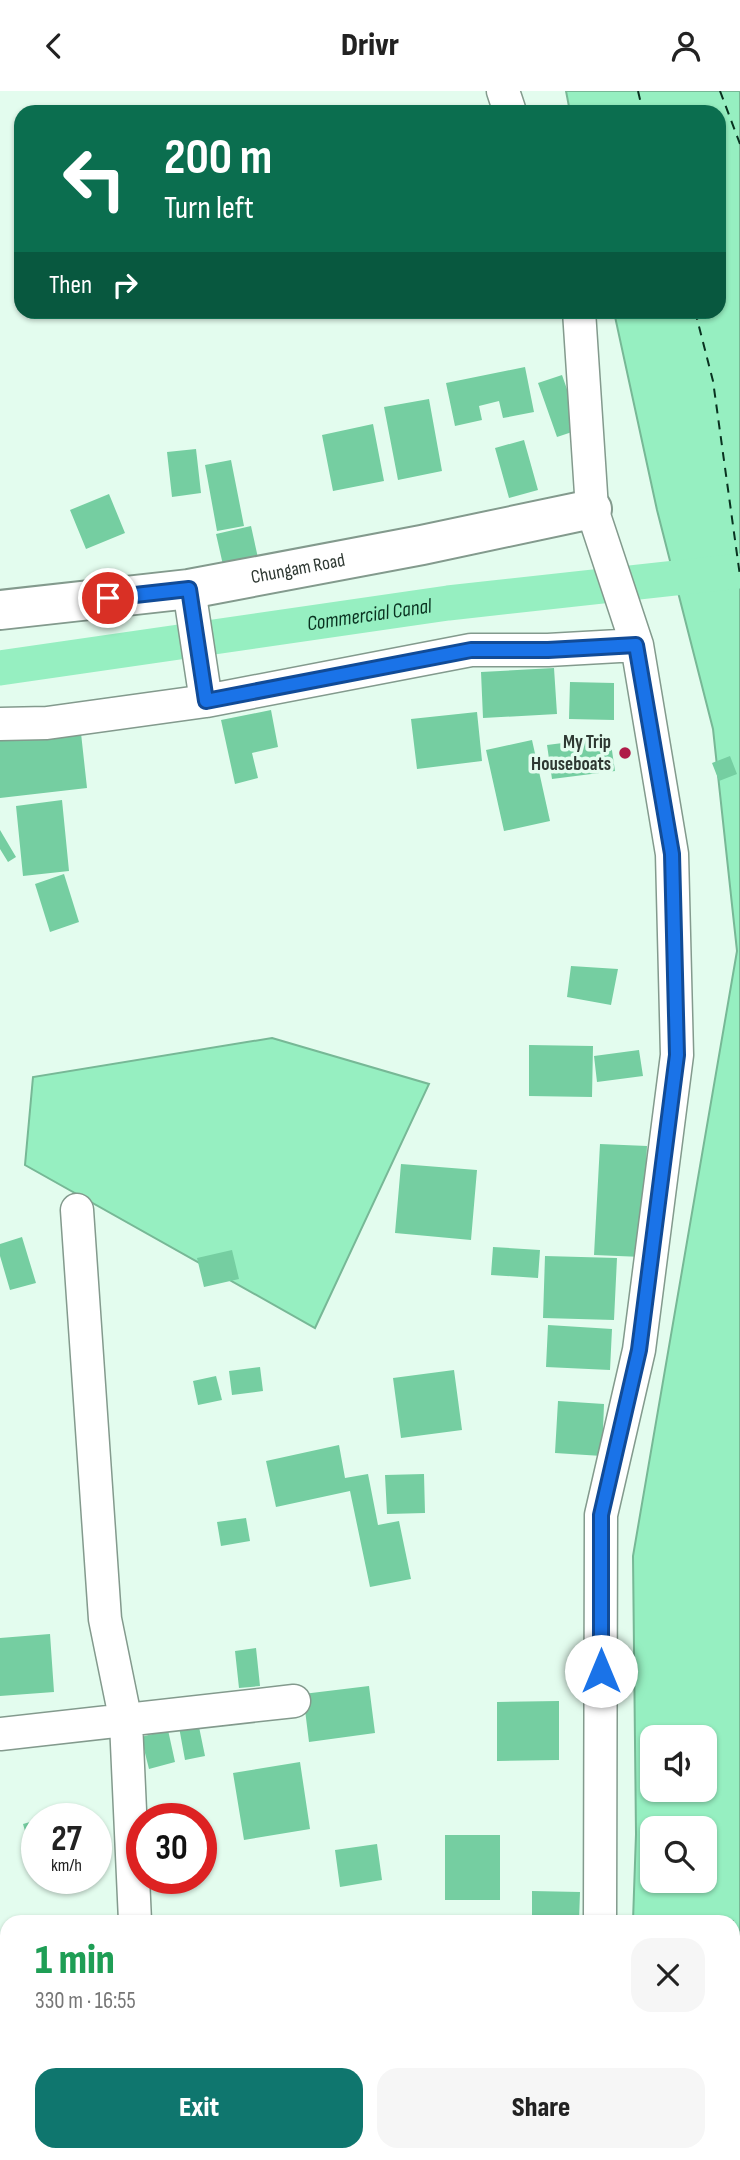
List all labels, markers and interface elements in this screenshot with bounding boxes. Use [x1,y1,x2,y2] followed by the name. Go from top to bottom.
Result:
[341,26,399,65] text: Drivr
[35,27,73,65] icon: back
[667,27,705,65] icon: person
[164,129,272,188] text: 200 m
[49,133,140,224] icon: left
[164,189,254,228] text: Turn left
[106,266,144,304] icon: right
[49,270,92,301] text: Then
[249,548,347,589] street label: Chungam Road
[78,568,138,628] pin
[89,579,127,617] icon: arrive
[305,593,434,636] water label: Commercial Canal
[531,731,611,776] place label: My Trip Houseboats
[617,745,633,761] marker: My Trip Houseboats
[564,1634,638,1708] position arrow
[640,1725,717,1893] map controls
[640,1725,717,1802] button: sound
[126,1803,217,1894] speed limit sign: 30
[640,1816,717,1893] button: search
[51,1818,82,1861] text: 27
[51,1855,82,1876] text: km/h
[35,1935,115,1986] text: 1 min
[631,1938,705,2012] button: close
[35,1987,136,2015] text: 330 m · 16:55
[35,2068,363,2148] button: Exit
[377,2068,705,2148] button: Share

